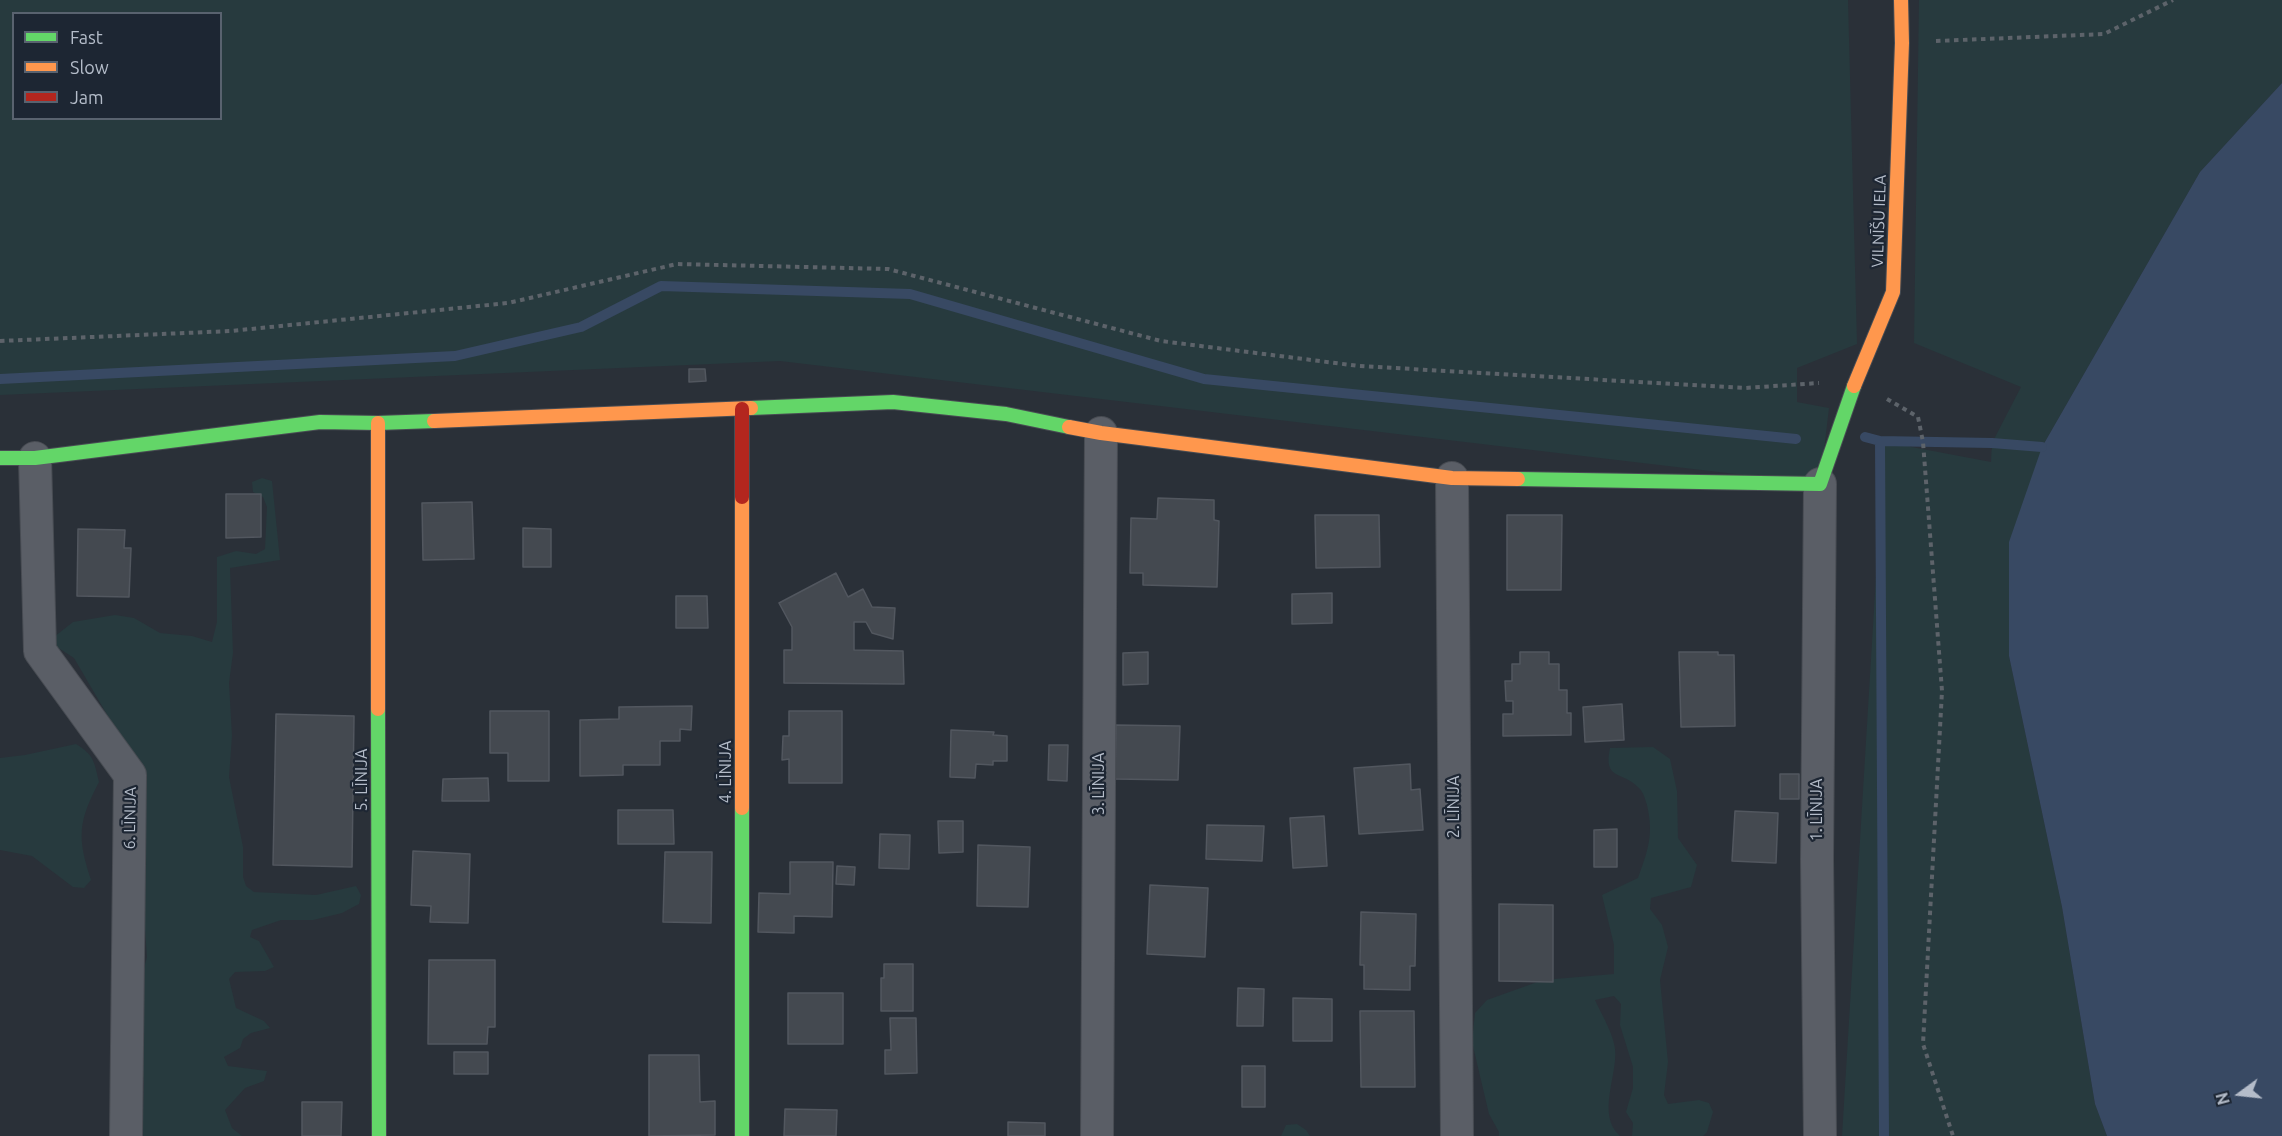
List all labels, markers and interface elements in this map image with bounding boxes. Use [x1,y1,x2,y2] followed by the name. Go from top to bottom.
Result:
[12,12,222,120] legend
[70,27,103,47] text: Fast
[70,57,109,77] text: Slow
[70,87,104,107] text: Jam
[1868,174,1890,268] street label: VILNĪŠU IELA
[716,741,736,803] street label: 4. LĪNIJA
[352,749,372,811] street label: 5. LĪNIJA
[1089,753,1109,815] street label: 3. LĪNIJA
[1444,776,1464,838] street label: 2. LĪNIJA
[1807,779,1827,841] street label: 1. LĪNIJA
[120,787,140,849] street label: 6. LĪNIJA
[2210,1064,2270,1124] north arrow
[2212,1091,2233,1107] text: N

